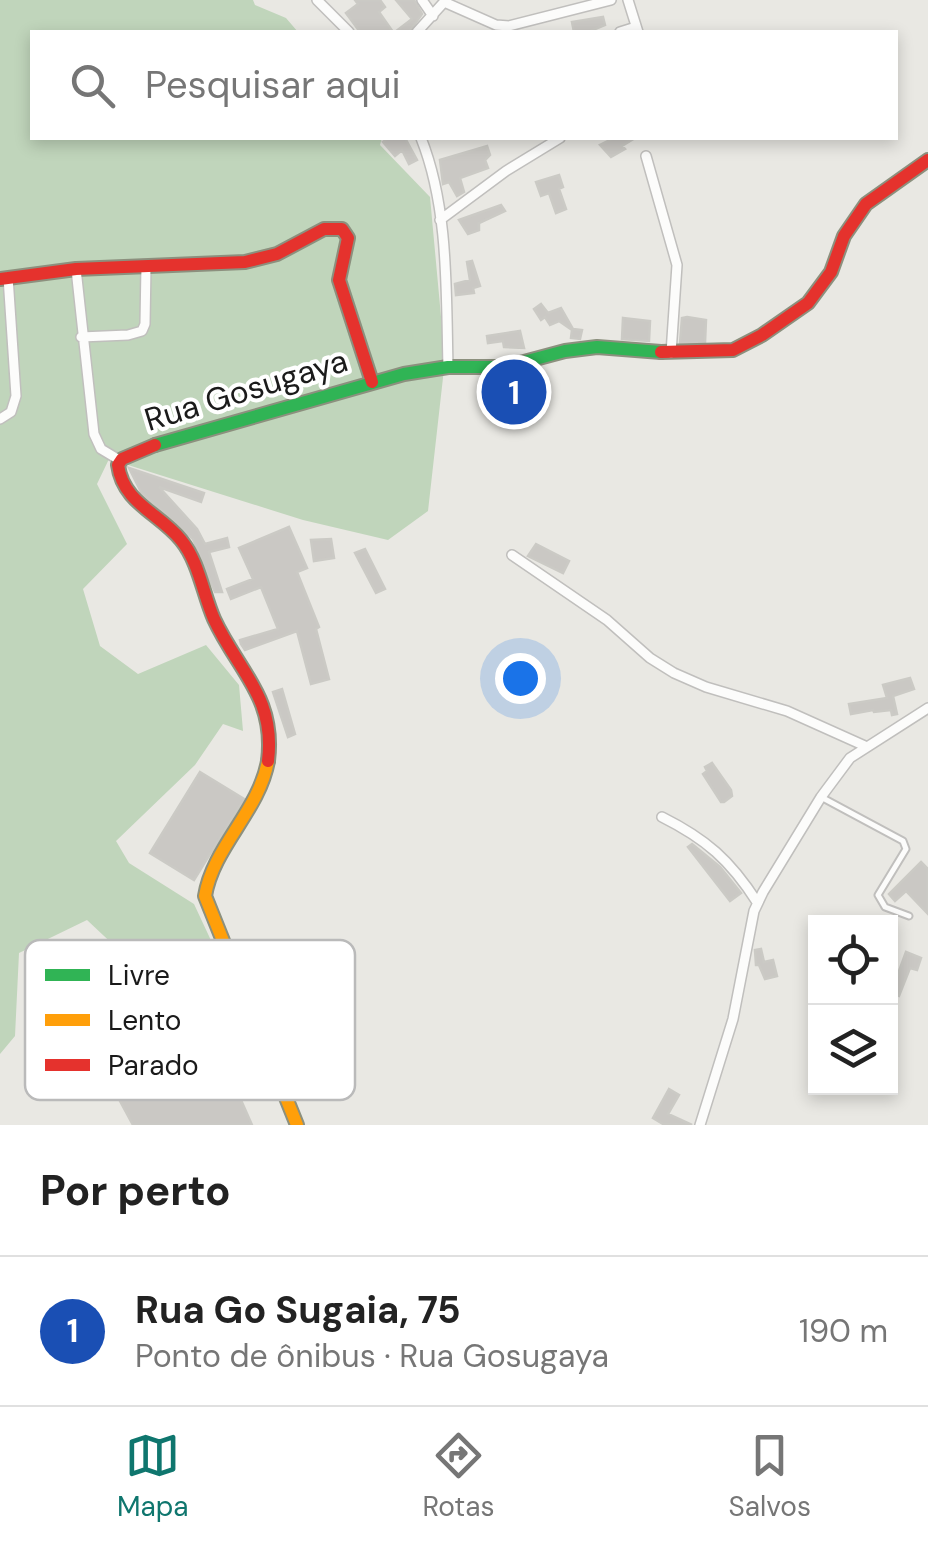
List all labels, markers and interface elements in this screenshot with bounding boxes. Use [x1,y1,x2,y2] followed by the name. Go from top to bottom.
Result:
[30,30,898,140] search box
[65,58,120,113] icon: search
[145,60,401,110] text: Pesquisar aqui
[140,339,352,441] street label: Rua Gosugaya
[482,354,546,430] pin: 1
[495,653,546,704] your location
[808,915,898,1095] map controls
[808,915,898,1005] button: locate
[25,940,355,1100] legend
[108,957,170,994] text: Livre
[108,1002,181,1039] text: Lento
[808,1005,898,1095] button: layers
[108,1047,199,1084] text: Parado
[40,1163,231,1218] text: Por perto
[135,1285,461,1335] text: Rua Go Sugaia, 75
[67,1310,78,1352] text: 1
[799,1310,888,1352] text: 190 m
[135,1335,609,1377] text: Ponto de ônibus · Rua Gosugaya
[117,1428,189,1525] tab: Mapa
[423,1428,495,1525] tab: Rotas
[729,1428,811,1525] tab: Salvos

